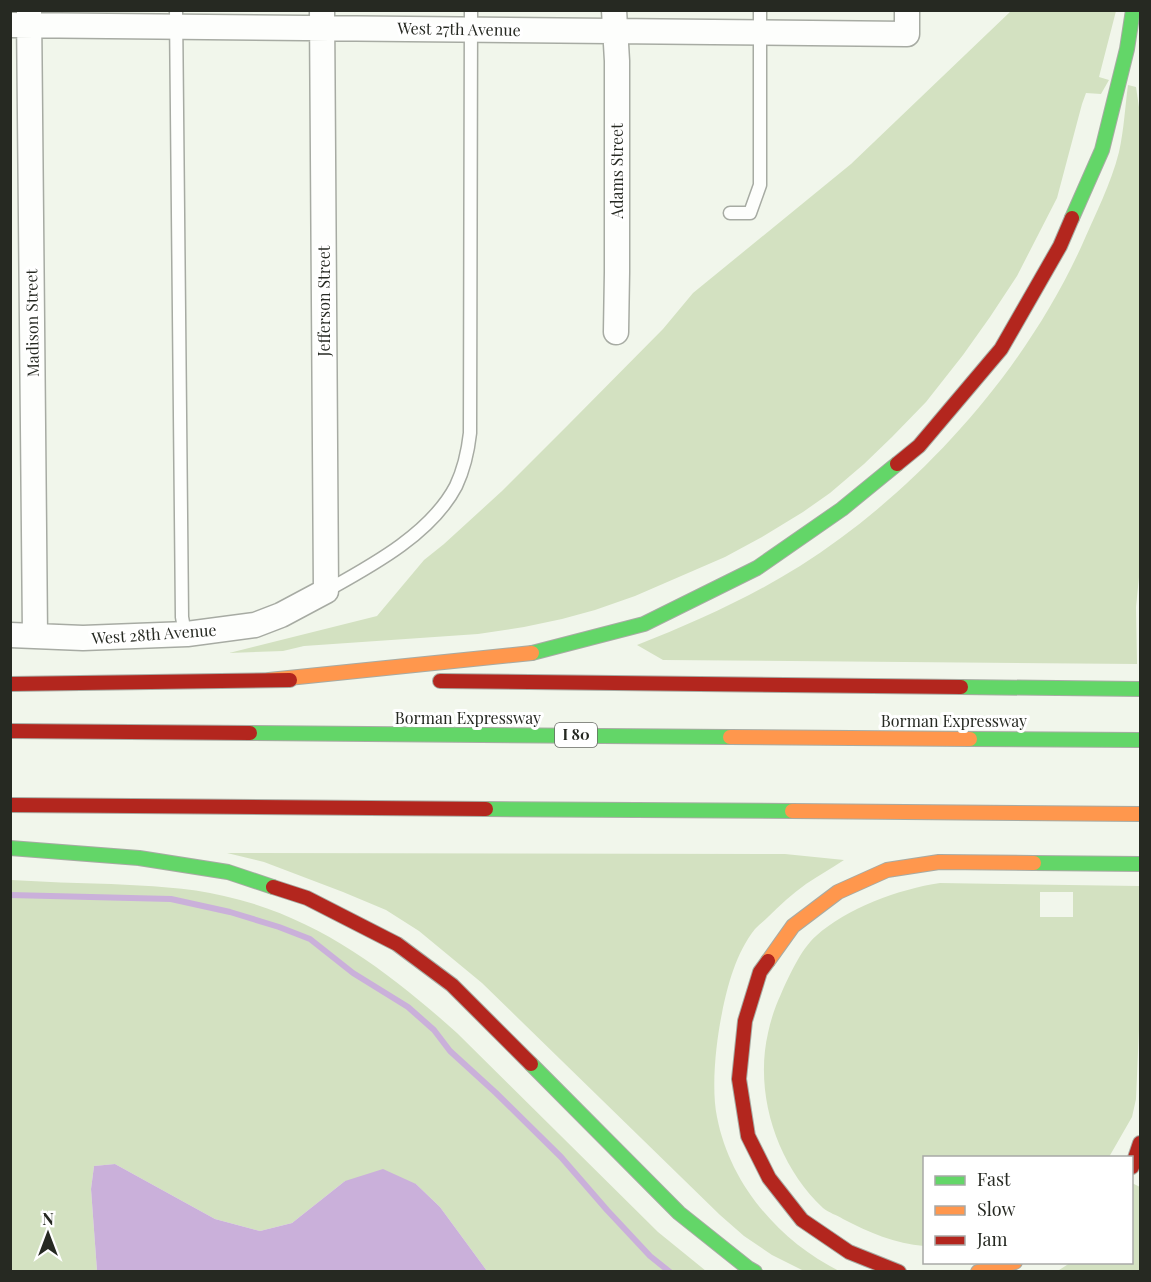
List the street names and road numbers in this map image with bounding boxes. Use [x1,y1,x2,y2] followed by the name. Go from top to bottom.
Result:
[396,17,521,40] street label: West 27th Avenue
[606,123,627,220] street label: Adams Street
[313,245,334,357] street label: Jefferson Street
[20,268,43,377] street label: Madison Street
[90,619,217,648] street label: West 28th Avenue
[395,707,541,728] street label: Borman Expressway
[881,710,1027,731] street label: Borman Expressway
[555,723,597,747] road number: I 80

